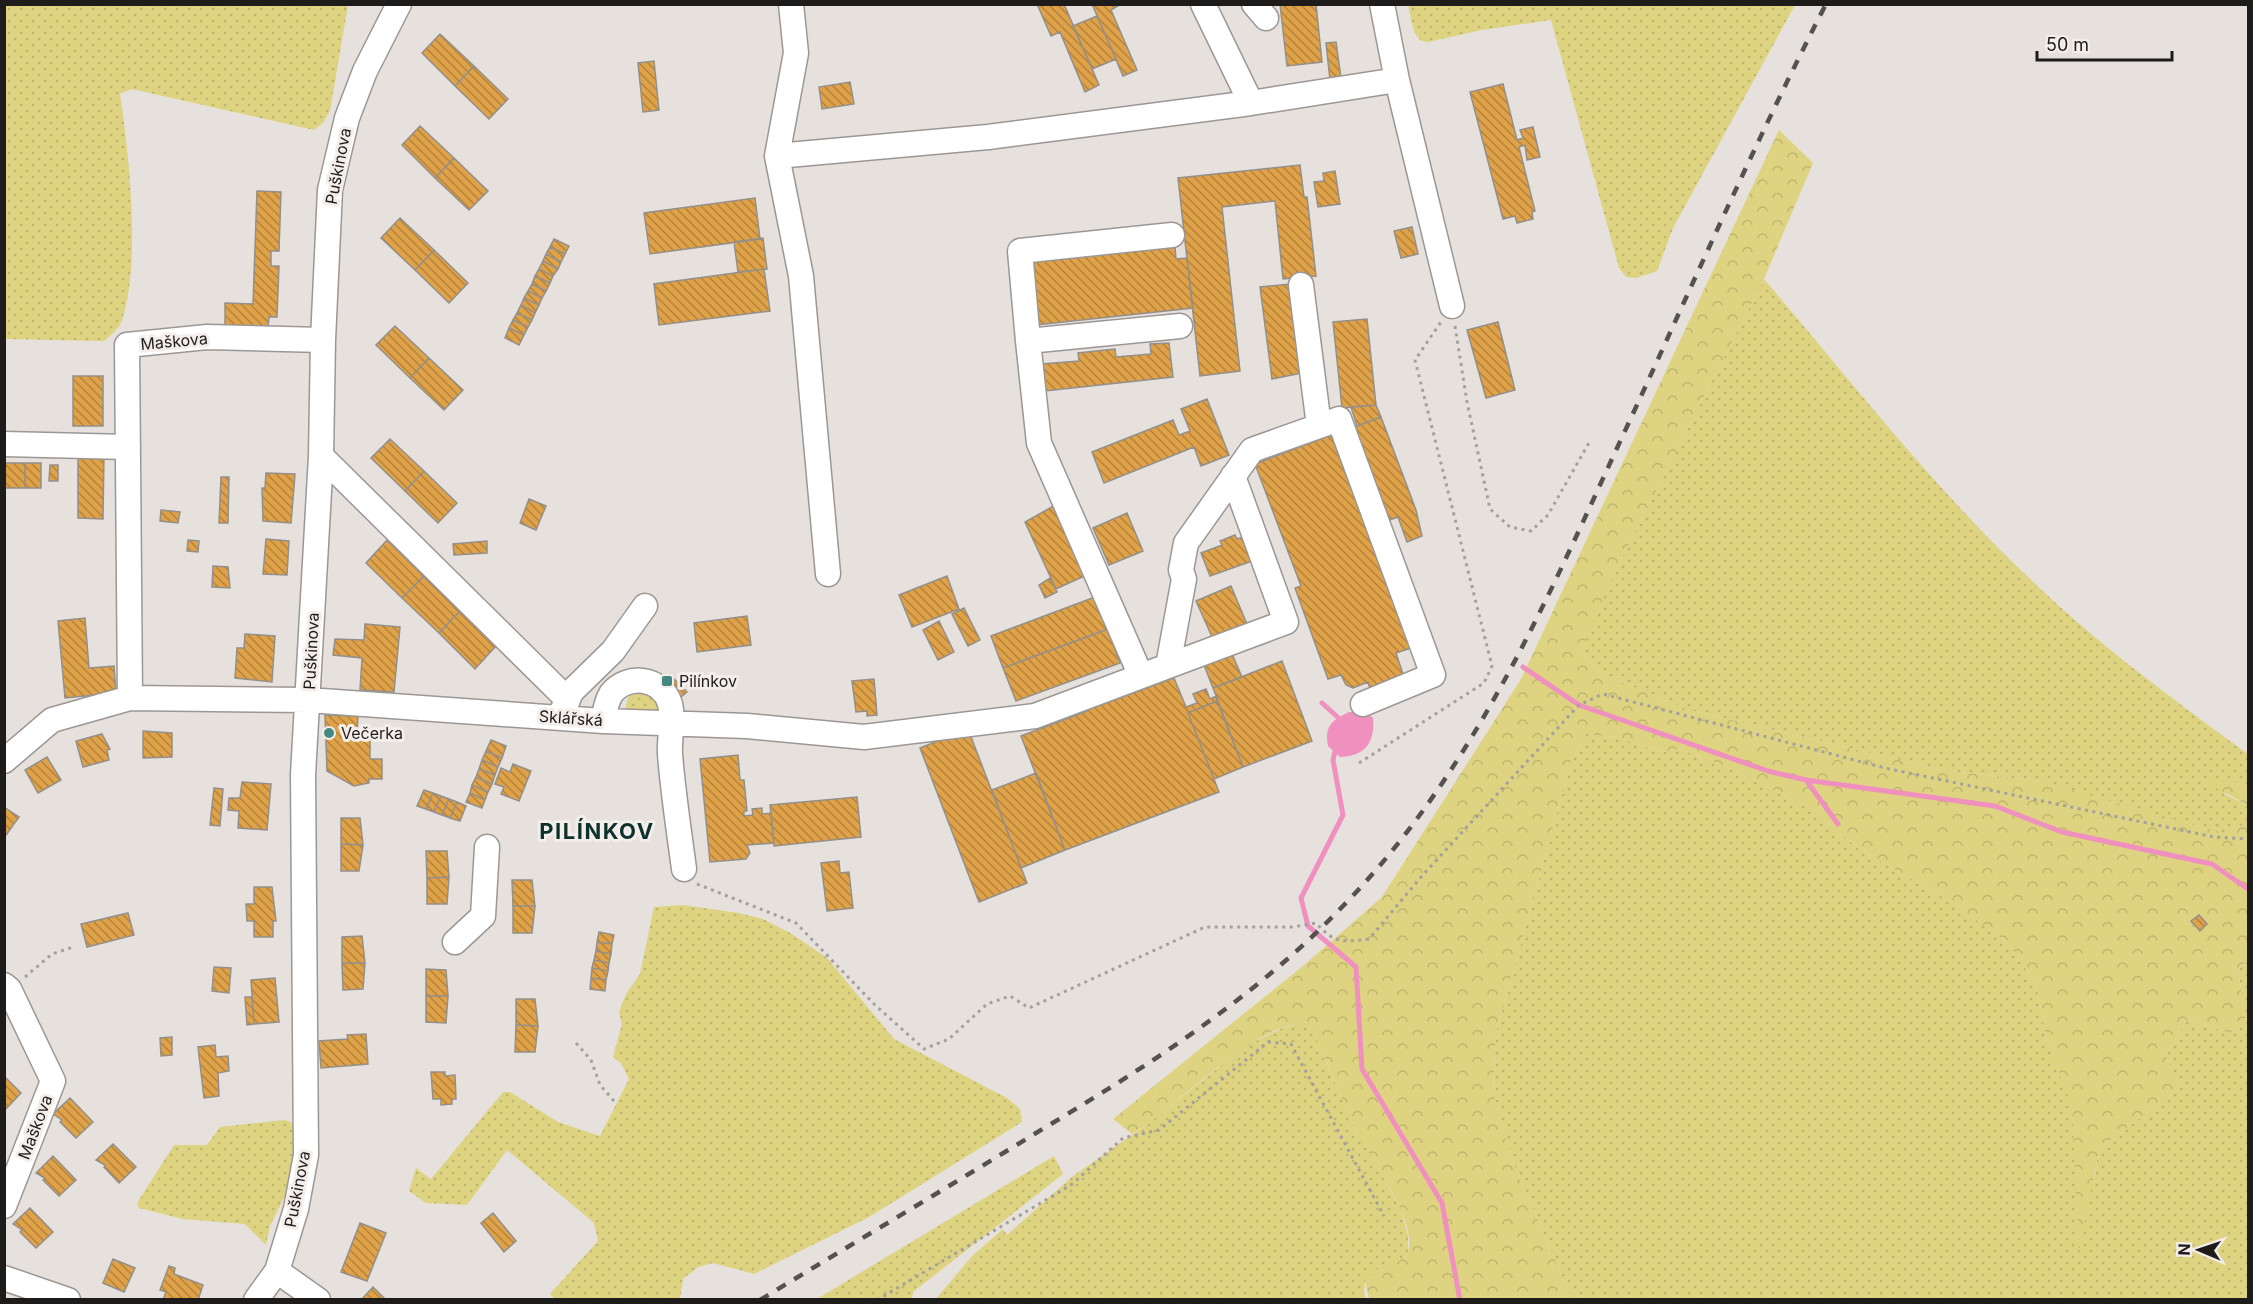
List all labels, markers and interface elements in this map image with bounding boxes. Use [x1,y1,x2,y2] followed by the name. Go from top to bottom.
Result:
[2037,24,2172,62] scale bar
[2046,34,2089,55] text: 50 m
[321,126,355,206] street label: Puškinova
[140,328,208,354] street label: Maškova
[299,612,323,690] street label: Puškinova
[679,671,737,691] place label: Pilínkov
[660,674,674,688] marker: Pilínkov
[538,706,604,730] street label: Sklářská
[341,723,403,743] place label: Večerka
[322,726,336,740] marker: Večerka
[539,818,655,844] district label: PILÍNKOV
[14,1092,56,1162] street label: Maškova
[280,1149,314,1229] street label: Puškinova
[2169,1220,2229,1280] north arrow
[2174,1243,2194,1256] text: N

